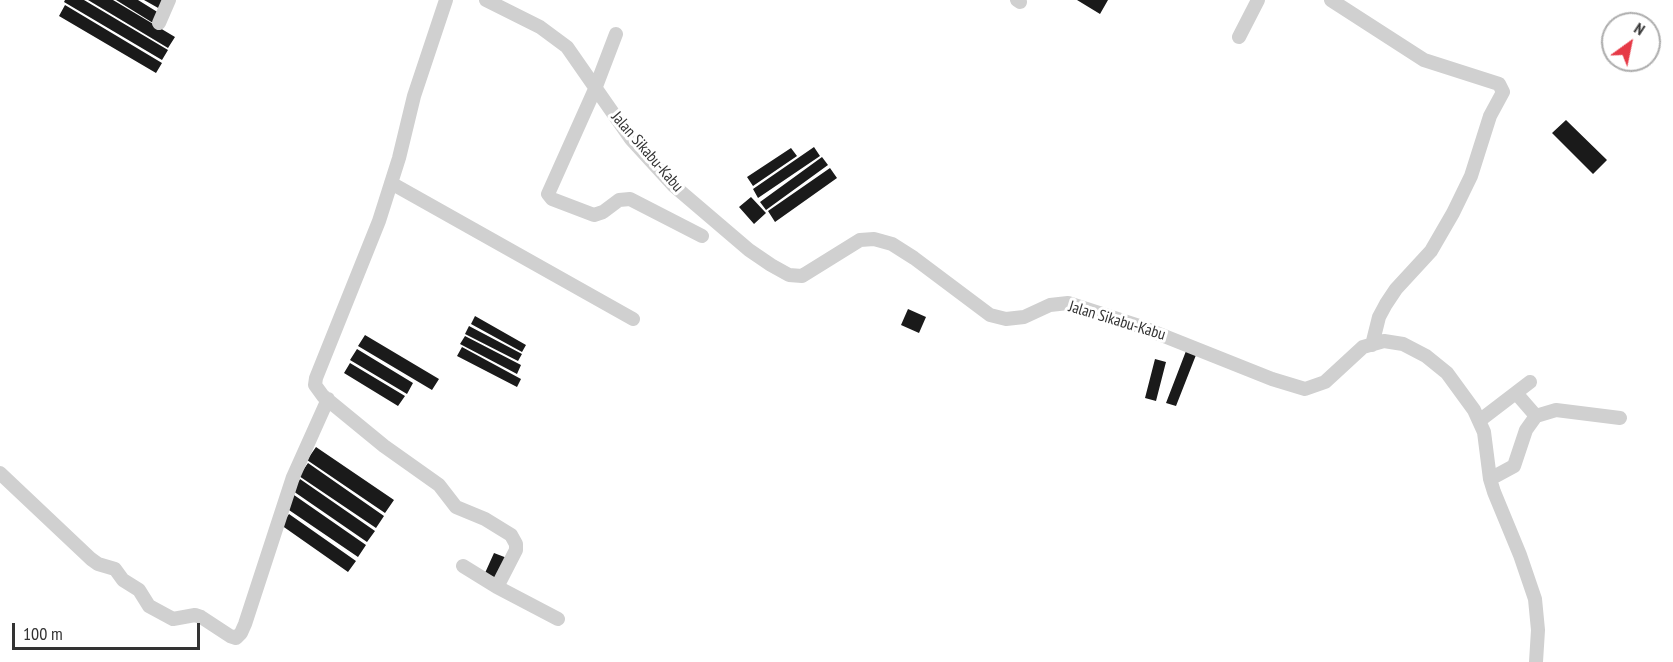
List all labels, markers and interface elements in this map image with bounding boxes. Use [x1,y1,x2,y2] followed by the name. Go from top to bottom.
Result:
[1601,12,1661,72] north arrow
[1631,18,1649,39] text: N
[607,108,687,196] street label: Jalan Sikabu-Kabu
[1066,297,1168,345] street label: Jalan Sikabu-Kabu
[15,611,202,649] scale bar
[23,622,63,645] text: 100 m

